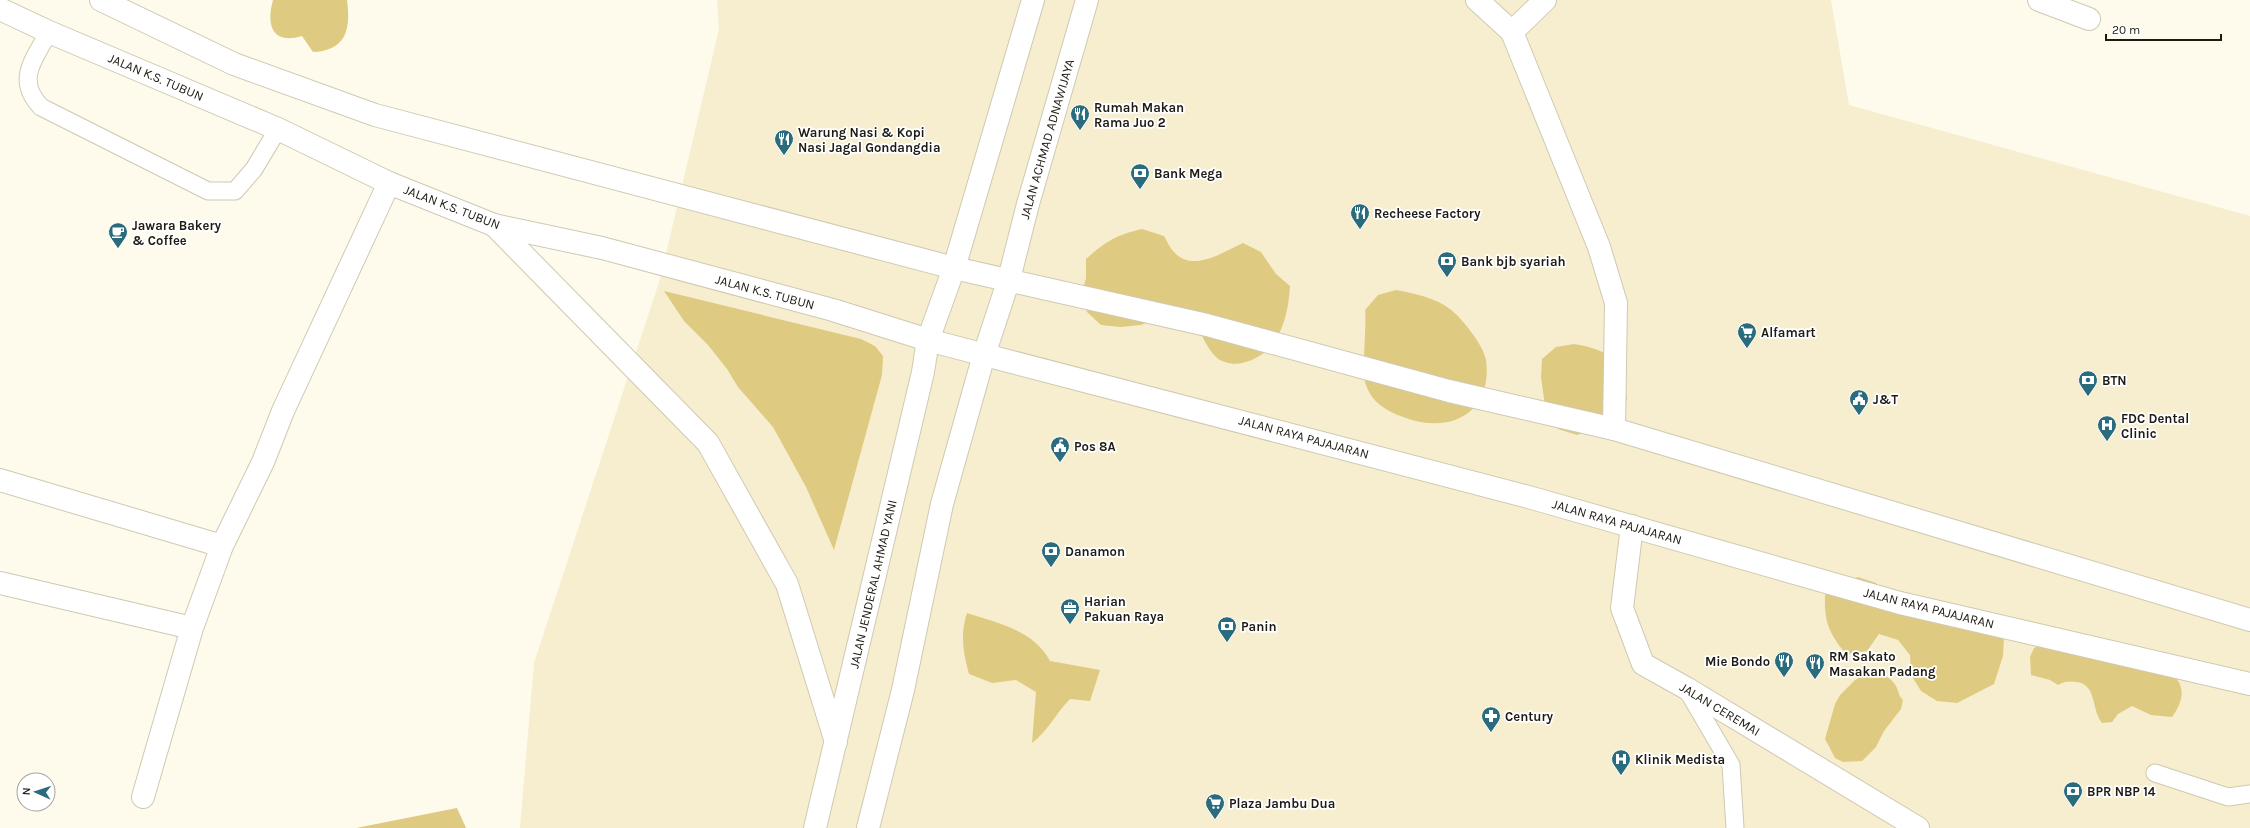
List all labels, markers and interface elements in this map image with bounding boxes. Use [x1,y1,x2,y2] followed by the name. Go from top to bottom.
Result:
[2106,16,2221,42] scale bar
[2112,23,2140,37] text: 20 m
[106,50,206,104] street label: JALAN K.S. TUBUN
[1017,57,1077,221] street label: JALAN ACHMAD ADNAWIJAYA
[1094,100,1184,130] place label: Rumah Makan Rama Juo 2
[1069,103,1091,131] restaurant icon: Rumah Makan Rama Juo 2
[798,125,941,155] place label: Warung Nasi & Kopi Nasi Jagal Gondangdia
[773,128,795,156] restaurant icon: Warung Nasi & Kopi Nasi Jagal Gondangdia
[1129,162,1151,190] bank icon: Bank Mega
[1154,166,1223,181] place label: Bank Mega
[402,182,502,232] street label: JALAN K.S. TUBUN
[1349,202,1371,230] restaurant icon: Recheese Factory
[1374,206,1481,221] place label: Recheese Factory
[132,218,222,248] place label: Jawara Bakery & Coffee
[107,221,129,249] cafe icon: Jawara Bakery & Coffee
[1436,250,1458,278] bank icon: Bank bjb syariah
[1461,254,1566,269] place label: Bank bjb syariah
[714,272,816,312] street label: JALAN K.S. TUBUN
[1736,321,1758,349] supermarket icon: Alfamart
[1761,325,1816,340] place label: Alfamart
[2077,369,2099,397] bank icon: BTN
[2102,373,2127,388] place label: BTN
[1848,388,1870,416] public building icon: J&T
[1873,392,1898,407] place label: J&T
[2121,411,2189,441] place label: FDC Dental Clinic
[1237,412,1371,462] street label: JALAN RAYA PAJAJARAN
[2096,414,2118,442] hospital icon: FDC Dental Clinic
[1049,435,1071,463] public building icon: Pos 8A
[1074,439,1116,454] place label: Pos 8A
[1551,496,1683,548] street label: JALAN RAYA PAJAJARAN
[846,498,900,670] street label: JALAN JENDERAL AHMAD YANI
[1040,540,1062,568] bank icon: Danamon
[1065,544,1125,559] place label: Danamon
[1862,585,1996,631] street label: JALAN RAYA PAJAJARAN
[1084,594,1164,624] place label: Harian Pakuan Raya
[1059,597,1081,625] office icon: Harian Pakuan Raya
[1216,615,1238,643] bank icon: Panin
[1241,619,1277,634] place label: Panin
[1829,649,1936,679] place label: RM Sakato Masakan Padang
[1773,650,1795,678] restaurant icon: Mie Bondo
[1804,652,1826,680] restaurant icon: RM Sakato Masakan Padang
[1705,654,1770,669] place label: Mie Bondo
[1677,679,1763,739] street label: JALAN CEREMAI
[1480,705,1502,733] pharmacy icon: Century
[1505,709,1554,724] place label: Century
[1610,748,1632,776] hospital icon: Klinik Medista
[1635,752,1725,767] place label: Klinik Medista
[16,772,56,812] north arrow
[2062,780,2084,808] bank icon: BPR NBP 14
[2087,784,2156,799] place label: BPR NBP 14
[20,787,33,796] text: N
[1204,792,1226,820] supermarket icon: Plaza Jambu Dua
[1229,796,1335,811] place label: Plaza Jambu Dua

